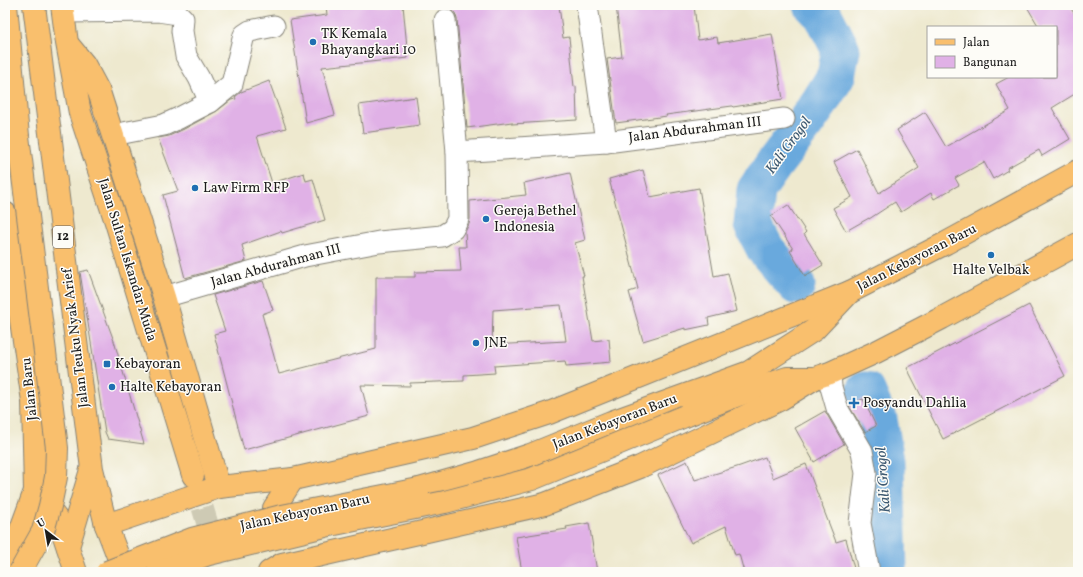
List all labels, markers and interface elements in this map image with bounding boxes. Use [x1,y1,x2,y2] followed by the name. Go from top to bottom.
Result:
[321,25,416,60] place label: TK Kemala Bhayangkari 10
[927,26,1057,78] legend
[963,35,990,51] text: Jalan
[308,37,318,47] marker: TK Kemala Bhayangkari 10
[963,55,1017,71] text: Bangunan
[627,112,763,148] street label: Jalan Abdurahman III
[761,113,817,179] water label: Kali Grogol
[93,176,161,344] street label: Jalan Sultan Iskandar Muda
[203,179,289,198] place label: Law Firm RFP
[190,183,200,193] marker: Law Firm RFP
[494,202,577,237] place label: Gereja Bethel Indonesia
[481,214,491,224] marker: Gereja Bethel Indonesia
[854,220,980,296] street label: Jalan Kebayoran Baru
[53,226,73,248] road number: 12
[209,240,343,292] street label: Jalan Abdurahman III
[986,250,996,260] marker: Halte Velbak
[953,261,1030,280] place label: Halte Velbak
[58,266,94,409] street label: Jalan Teuku Nyak Arief
[484,334,507,353] place label: JNE
[471,338,481,348] marker: JNE
[115,355,181,374] place label: Kebayoran
[17,356,43,421] street label: Jalan Baru
[102,359,112,369] marker: Kebayoran
[120,378,222,397] place label: Halte Kebayoran
[107,382,117,392] marker: Halte Kebayoran
[550,389,680,455] street label: Jalan Kebayoran Baru
[863,394,966,413] place label: Posyandu Dahlia
[848,397,860,409] marker: Posyandu Dahlia
[871,446,897,514] water label: Kali Grogol
[238,490,372,536] street label: Jalan Kebayoran Baru
[26,511,66,551] north arrow
[35,515,49,532] text: U

